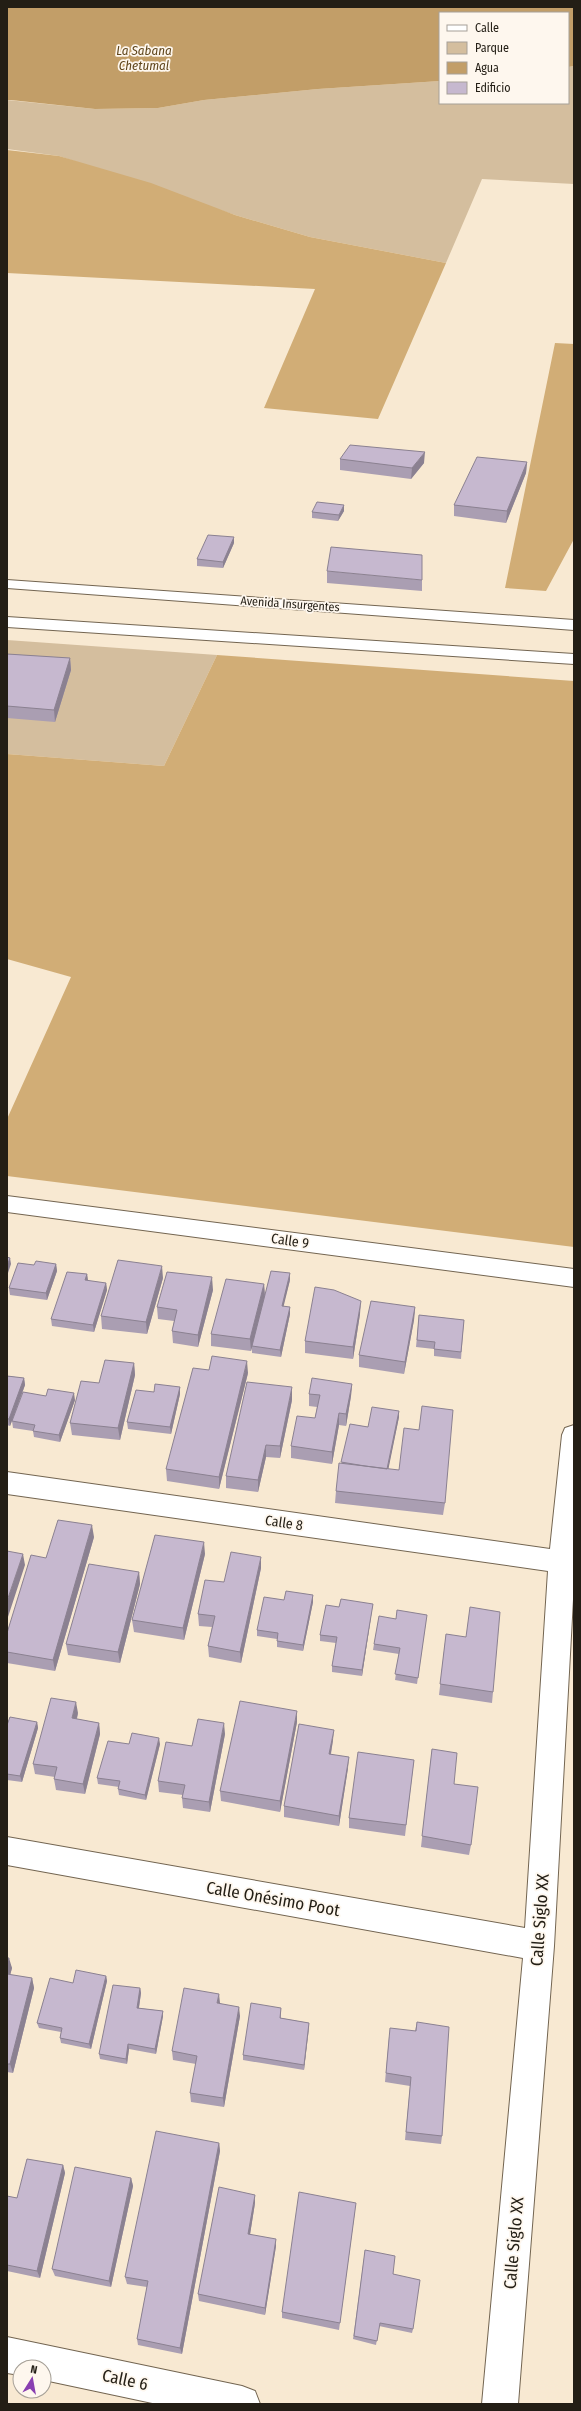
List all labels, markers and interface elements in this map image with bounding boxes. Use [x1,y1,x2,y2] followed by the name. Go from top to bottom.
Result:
[439,12,569,104] legend
[475,21,499,35] text: Calle
[475,41,509,55] text: Parque
[116,43,172,73] water label: La Sabana Chetumal
[475,61,499,75] text: Agua
[475,81,511,95] text: Edificio
[240,594,340,614] street label: Avenida Insurgentes
[270,1230,310,1252] street label: Calle 9
[264,1512,304,1534] street label: Calle 8
[526,1872,554,1967] street label: Calle Siglo XX
[205,1877,342,1921] street label: Calle Onésimo Poot
[500,2195,529,2290] street label: Calle Siglo XX
[12,2359,52,2399] north arrow
[29,2363,38,2377] text: N
[100,2365,150,2395] street label: Calle 6

